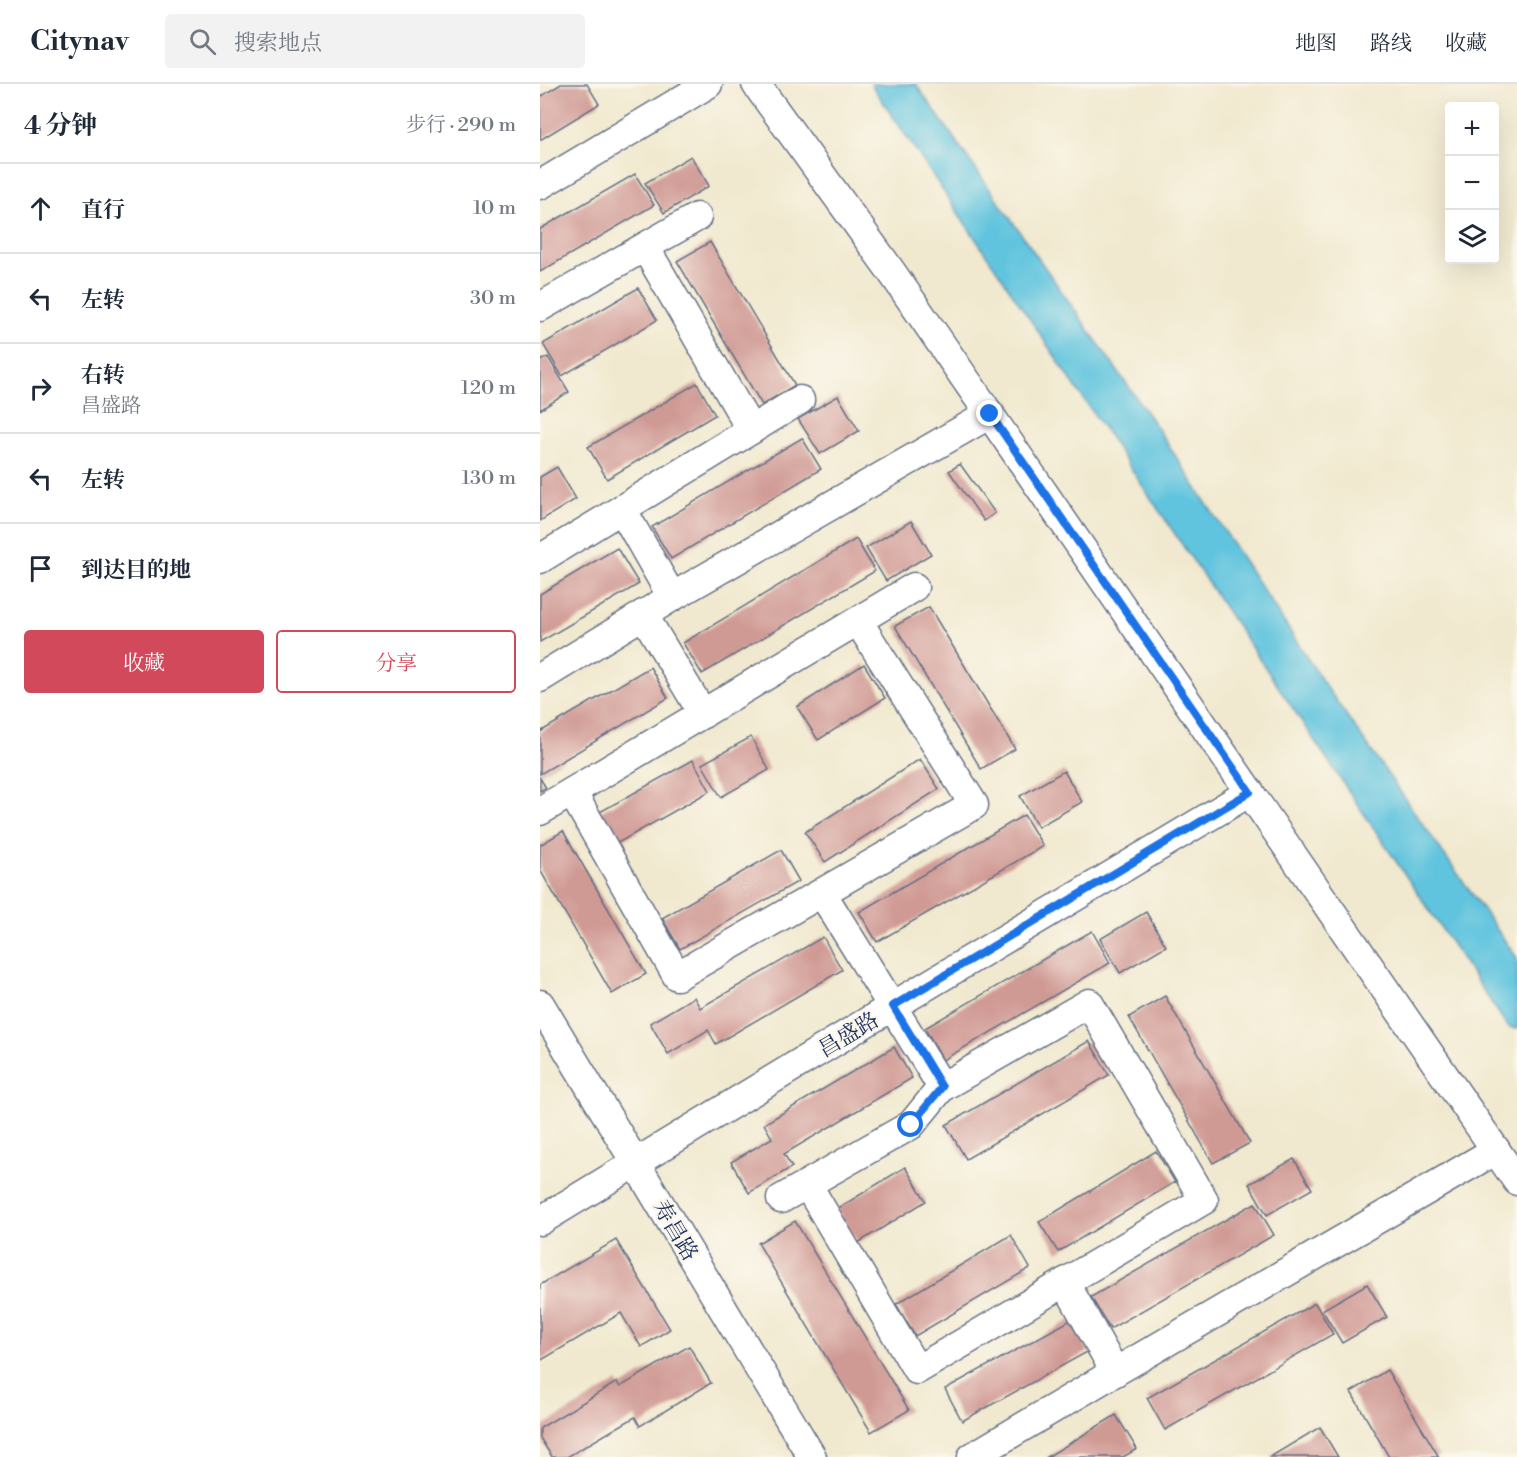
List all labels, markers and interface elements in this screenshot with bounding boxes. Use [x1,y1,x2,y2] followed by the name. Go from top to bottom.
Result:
[165,14,585,68] search box
[30,24,129,59] text: Citynav
[186,25,219,58] icon: search
[234,30,322,57] text: 搜索地点
[1295,31,1337,57] text: 地图
[1370,31,1412,57] text: 路线
[1445,31,1487,57] text: 收藏
[1445,102,1499,264] map controls
[1445,102,1499,156] button: +
[24,110,98,142] text: 4 分钟
[406,113,516,138] text: 步行 · 290 m
[1445,156,1499,210] button: −
[24,192,57,225] icon: ahead
[473,196,516,221] text: 10 m
[81,197,125,224] text: 直行
[1445,210,1499,264] button: layers
[24,282,57,315] icon: left
[470,286,516,311] text: 30 m
[81,287,125,314] text: 左转
[81,362,125,389] text: 右转
[24,372,57,405] icon: right
[461,376,516,401] text: 120 m
[81,394,141,419] text: 昌盛路
[976,400,1002,426] route end
[24,462,57,495] icon: left
[461,466,516,491] text: 130 m
[81,467,125,494] text: 左转
[24,552,57,585] icon: arrive
[81,557,191,584] text: 到达目的地
[24,630,264,693] button: 收藏
[276,630,516,693] button: 分享
[814,1007,884,1064] street label: 昌盛路
[897,1111,923,1137] route start
[646,1196,703,1266] street label: 寿昌路

